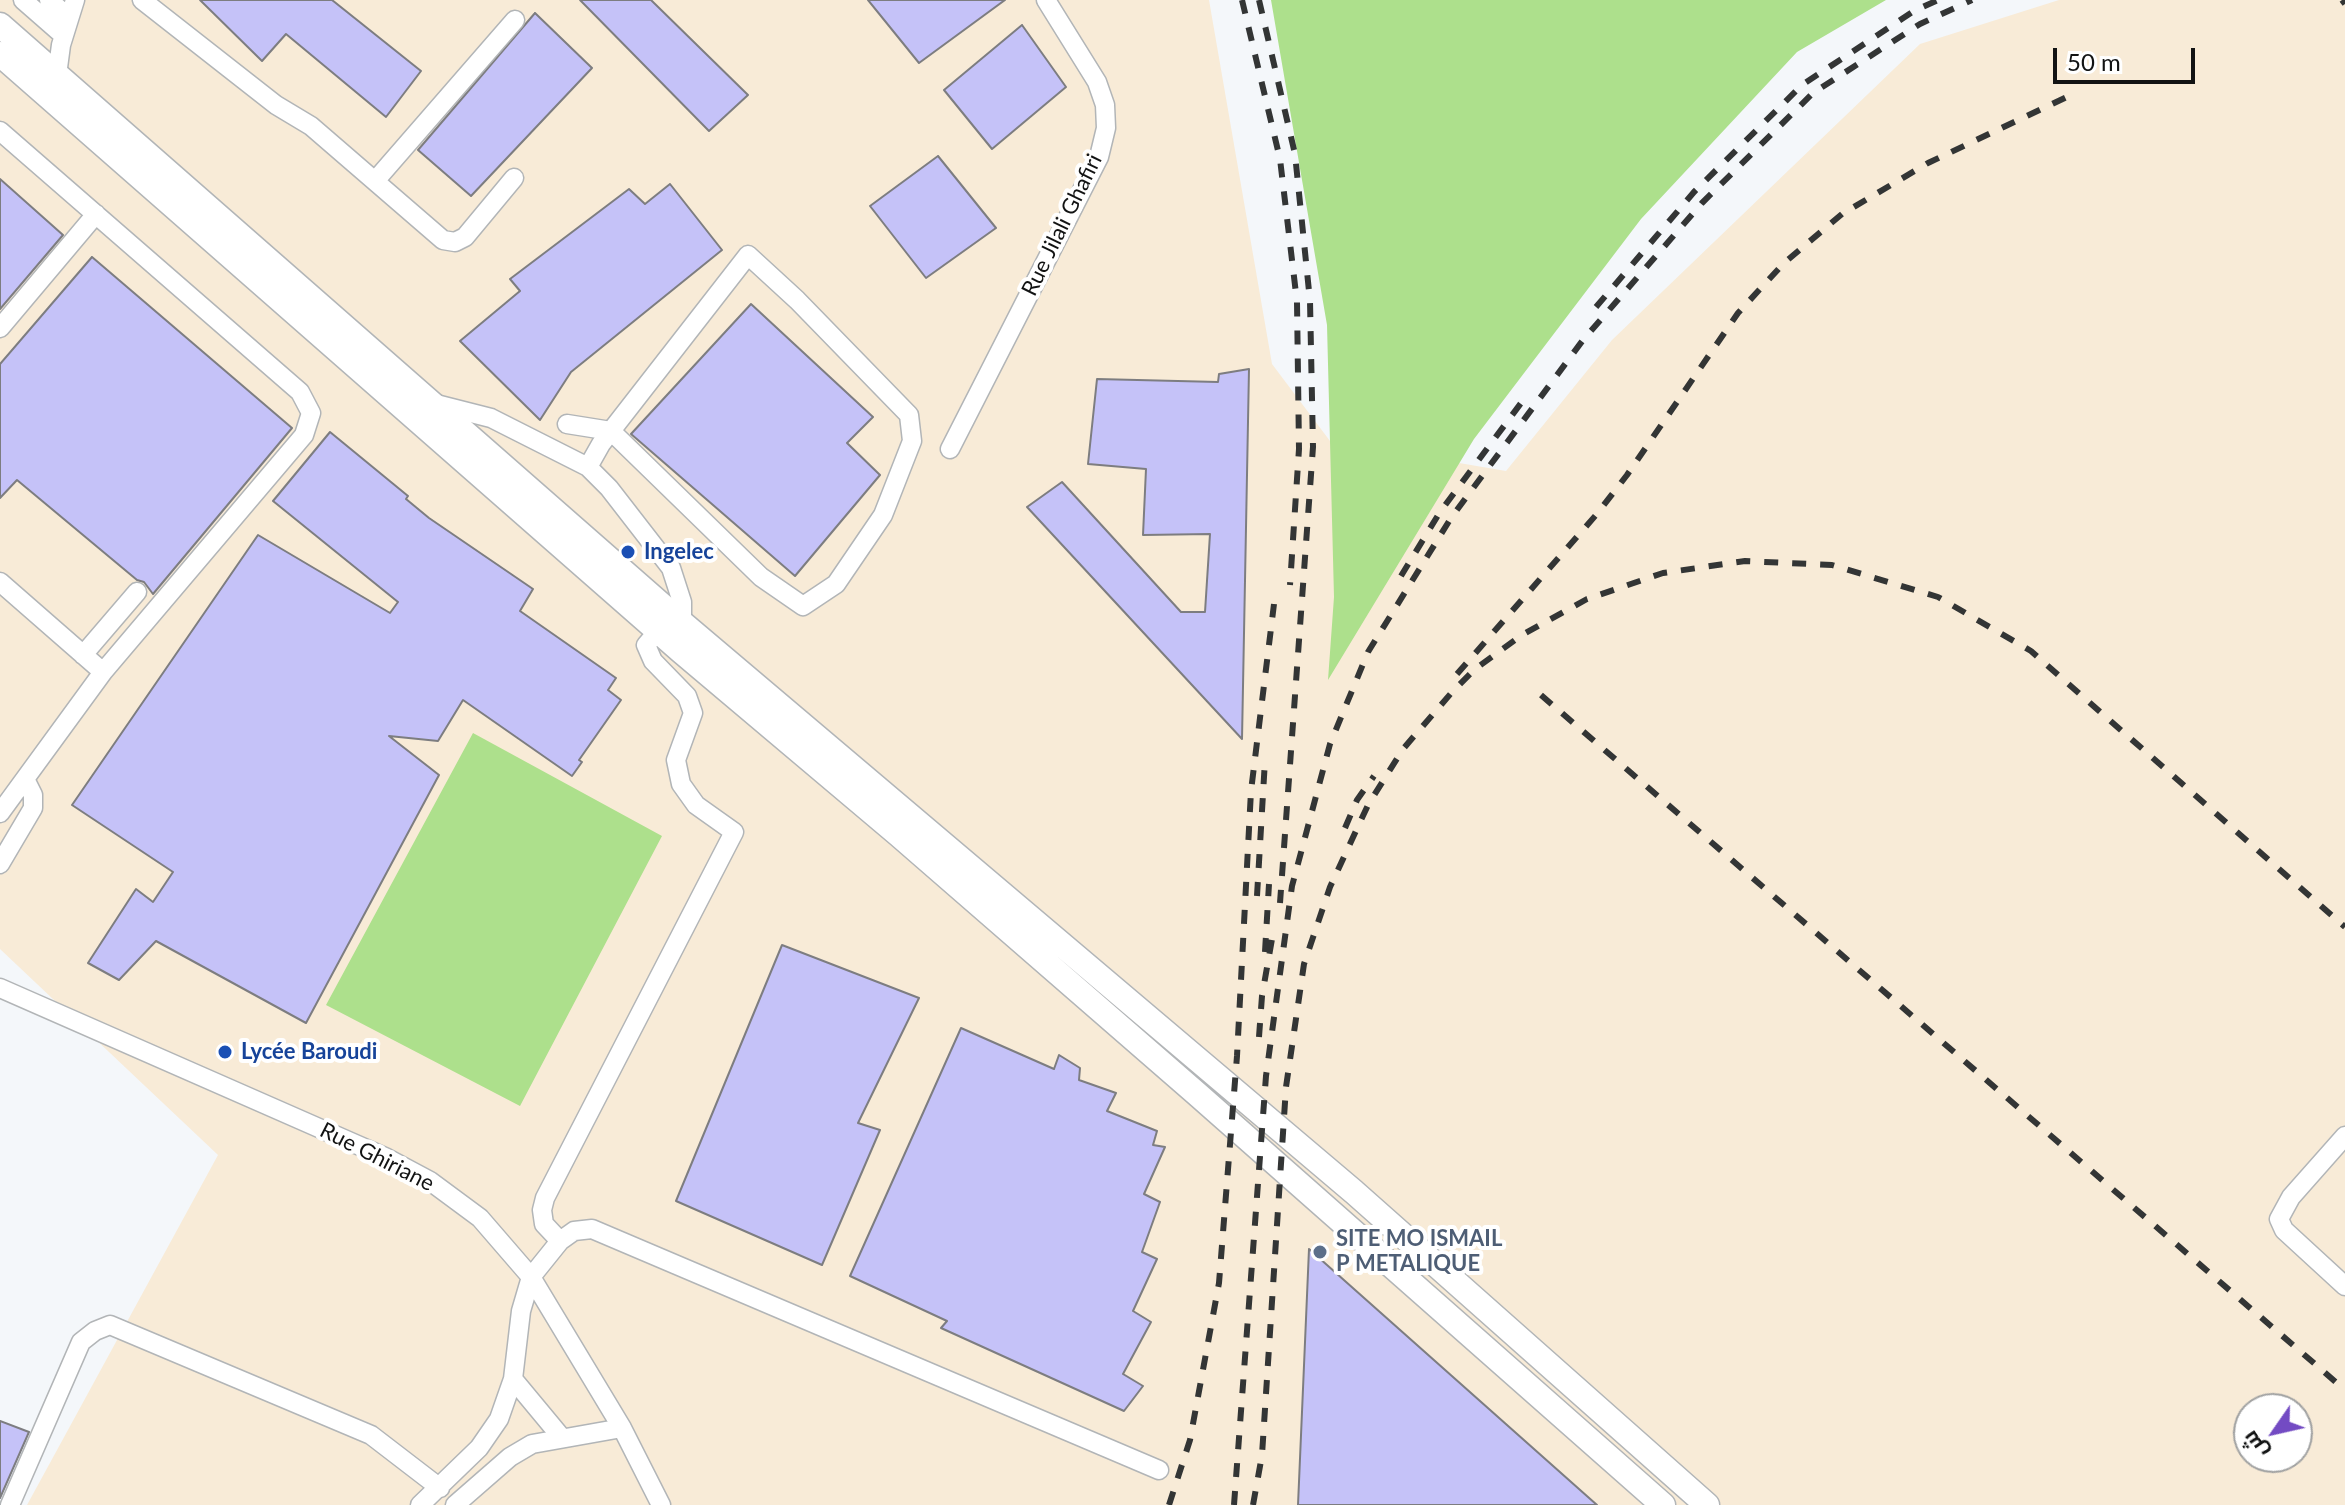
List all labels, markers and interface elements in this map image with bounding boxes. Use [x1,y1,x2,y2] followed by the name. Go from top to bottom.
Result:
[2057,32,2199,82] scale bar
[2067,47,2121,76] text: 50 m
[1016,150,1108,300] street label: Rue Jilali Ghafiri
[644,539,714,565] place label: Ingelec
[619,543,637,561] marker: Ingelec
[241,1039,377,1065] place label: Lycée Baroudi
[216,1043,234,1061] marker: Lycée Baroudi
[316,1117,438,1197] street label: Rue Ghiriane
[1336,1226,1502,1278] place label: SITE MO ISMAIL P METALIQUE
[1311,1243,1329,1261] marker: SITE MO ISMAIL P METALIQUE
[2233,1393,2313,1473] north arrow
[2235,1426,2273,1465] text: ش

